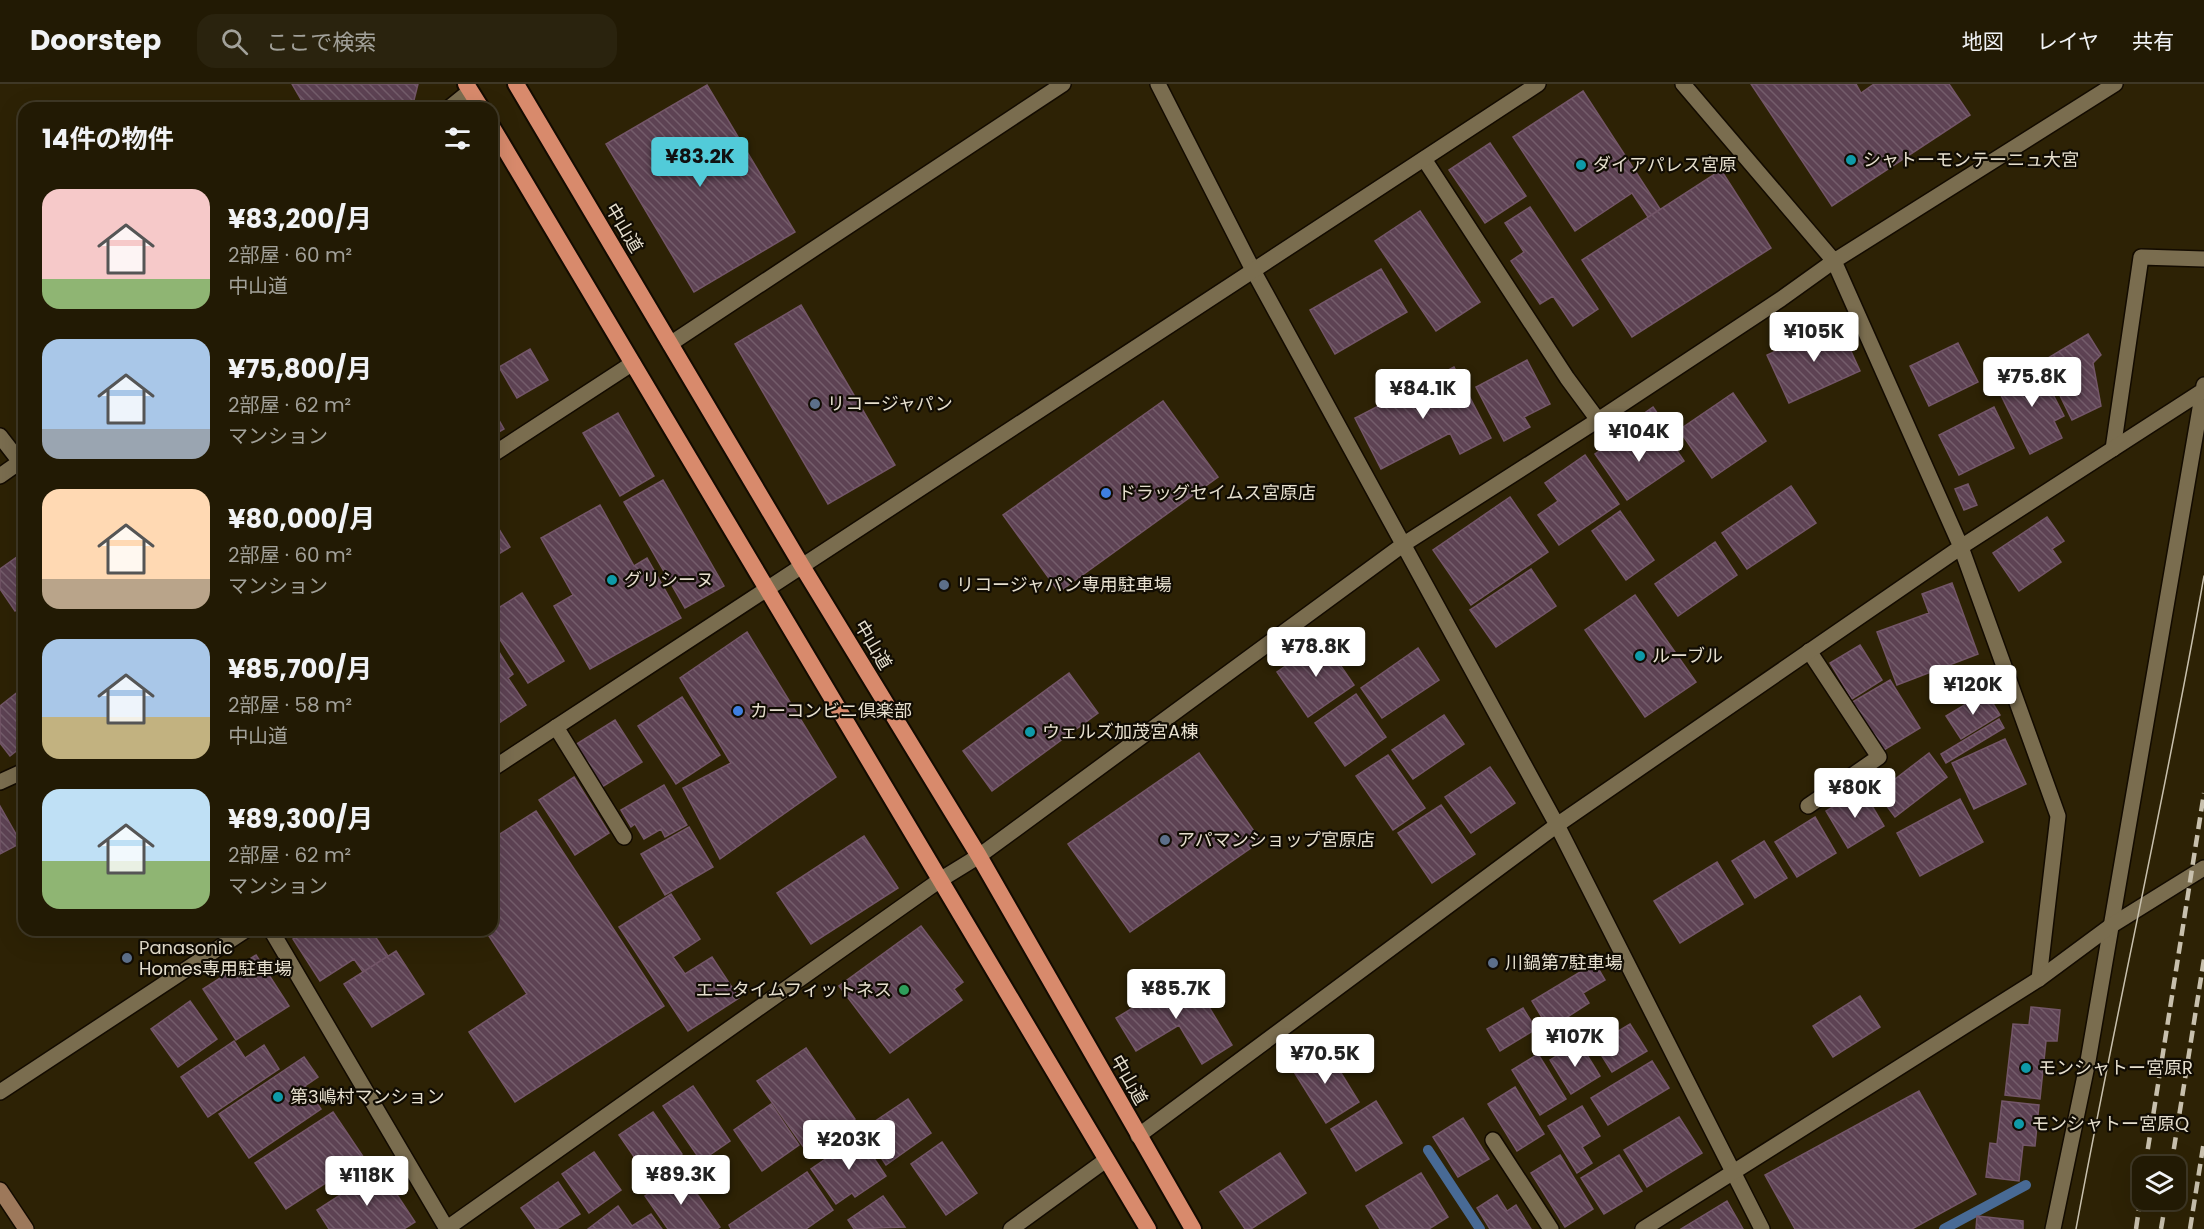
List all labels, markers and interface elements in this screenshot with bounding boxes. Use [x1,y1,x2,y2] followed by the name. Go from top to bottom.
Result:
[197,14,617,68] search box
[30,21,161,60] text: Doorstep
[218,25,251,58] icon: search
[266,27,376,58] text: ここで検索
[1962,27,2004,56] text: 地図
[2037,27,2099,56] text: レイヤ
[2132,27,2174,56] text: 共有
[42,121,173,157] text: 14件の物件
[441,122,474,155] icon: filters
[651,137,749,188] pin: ¥83.2K
[665,142,735,170] text: ¥83.2K
[1863,147,2079,172] place label: シャトーモンテーニュ大宮
[1593,152,1737,177] place label: ダイアパレス宮原
[1844,153,1858,167] marker: シャトーモンテーニュ大宮
[1574,158,1588,172] marker: ダイアパレス宮原
[600,198,649,257] street label: 中山道
[228,201,372,237] text: ¥83,200/月
[90,213,162,285] icon: home
[228,241,352,269] text: 2部屋 · 60 m²
[228,272,288,300] text: 中山道
[1772,312,1856,363] pin: ¥105K
[1784,317,1844,345] text: ¥105K
[228,351,372,387] text: ¥75,800/月
[1983,357,2081,408] pin: ¥75.8K
[1997,362,2067,390] text: ¥75.8K
[90,363,162,435] icon: home
[1374,369,1472,420] pin: ¥84.1K
[1389,374,1457,402] text: ¥84.1K
[228,391,351,419] text: 2部屋 · 62 m²
[827,391,953,416] place label: リコージャパン
[808,397,822,411] marker: リコージャパン
[1597,412,1681,463] pin: ¥104K
[1608,417,1670,445] text: ¥104K
[228,422,328,450] text: マンション
[1118,480,1316,505] place label: ドラッグセイムス宮原店
[1099,486,1113,500] marker: ドラッグセイムス宮原店
[228,501,375,537] text: ¥80,000/月
[90,513,162,585] icon: home
[228,541,352,569] text: 2部屋 · 60 m²
[624,567,714,592] place label: グリシーヌ
[228,572,328,600] text: マンション
[956,572,1172,597] place label: リコージャパン専用駐車場
[605,573,619,587] marker: グリシーヌ
[937,578,951,592] marker: リコージャパン専用駐車場
[849,615,898,674] street label: 中山道
[1267,627,1365,678] pin: ¥78.8K
[1281,632,1351,660] text: ¥78.8K
[1652,643,1723,668] place label: ルーブル
[1633,649,1647,663] marker: ルーブル
[228,651,372,687] text: ¥85,700/月
[90,663,162,735] icon: home
[1931,665,2015,716] pin: ¥120K
[1943,670,2003,698] text: ¥120K
[228,691,352,719] text: 2部屋 · 58 m²
[750,698,912,723] place label: カーコンビニ倶楽部
[731,704,745,718] marker: カーコンビニ倶楽部
[1042,719,1198,744] place label: ウェルズ加茂宮A棟
[228,722,288,750] text: 中山道
[1023,725,1037,739] marker: ウェルズ加茂宮A棟
[1819,768,1891,819] pin: ¥80K
[1828,773,1882,801] text: ¥80K
[228,801,373,837] text: ¥89,300/月
[90,813,162,885] icon: home
[1177,827,1375,852] place label: アパマンショップ宮原店
[1158,833,1172,847] marker: アパマンショップ宮原店
[228,841,351,869] text: 2部屋 · 62 m²
[228,872,328,900] text: マンション
[139,935,292,981] place label: Panasonic Homes専用駐車場
[1505,950,1623,975] place label: 川鍋第7駐車場
[120,951,134,965] marker: Panasonic Homes専用駐車場
[1486,956,1500,970] marker: 川鍋第7駐車場
[1127,969,1225,1020] pin: ¥85.7K
[1141,974,1211,1002] text: ¥85.7K
[696,977,892,1002] place label: エニタイムフィットネス
[897,983,911,997] marker: エニタイムフィットネス
[1533,1017,1617,1068] pin: ¥107K
[1546,1022,1604,1050] text: ¥107K
[1276,1034,1374,1085] pin: ¥70.5K
[1290,1039,1360,1067] text: ¥70.5K
[1105,1050,1154,1109] street label: 中山道
[2038,1055,2193,1080] place label: モンシャトー宮原R
[2019,1061,2033,1075] marker: モンシャトー宮原R
[290,1084,445,1109] place label: 第3嶋村マンション
[271,1090,285,1104] marker: 第3嶋村マンション
[2031,1111,2189,1136] place label: モンシャトー宮原Q
[2012,1117,2026,1131] marker: モンシャトー宮原Q
[807,1120,891,1171] pin: ¥203K
[817,1125,881,1153] text: ¥203K
[632,1155,730,1206] pin: ¥89.3K
[325,1156,409,1207] pin: ¥118K
[2132,1156,2186,1210] map controls
[2132,1156,2186,1210] button: layers
[646,1160,716,1188] text: ¥89.3K
[339,1161,395,1189] text: ¥118K

